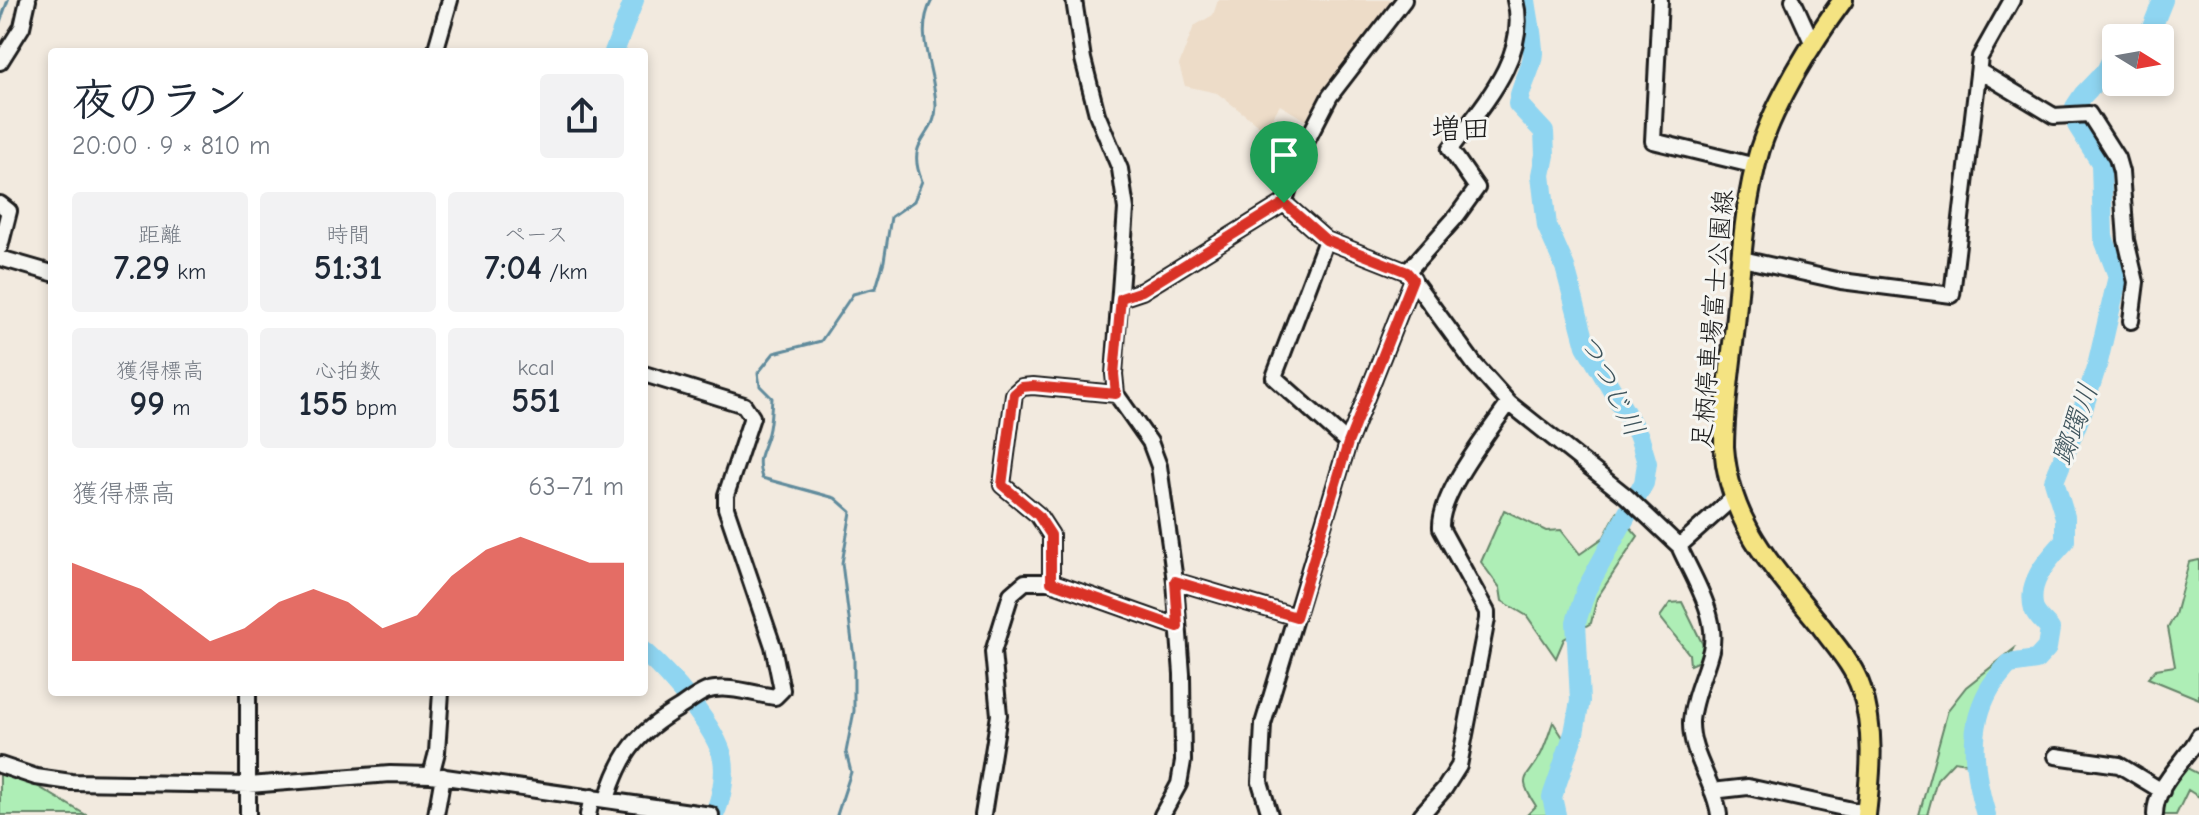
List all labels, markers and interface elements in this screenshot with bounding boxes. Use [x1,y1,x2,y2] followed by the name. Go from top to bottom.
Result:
[2102,24,2174,96] north arrow
[2102,24,2174,96] map controls
[540,74,624,158] button: share
[72,75,248,126] text: 夜のラン
[1431,112,1491,147] district label: 増田
[1250,121,1318,203] pin
[72,131,270,161] text: 20:00 · 9 × 810 m
[1262,133,1306,177] icon: arrive
[1687,188,1739,450] street label: 足柄停車場富士公園線
[138,222,182,248] text: 距離
[326,222,370,248] text: 時間
[504,222,568,248] text: ペース
[114,248,170,288] text: 7.29
[314,248,382,288] text: 51:31
[484,248,542,288] text: 7:04
[170,259,206,285] text: km
[542,259,588,285] text: /km
[1571,328,1651,442] water label: つつじ川
[518,355,554,381] text: kcal
[116,358,204,384] text: 獲得標高
[315,358,381,384] text: 心拍数
[2046,379,2104,469] water label: 躑躅川
[511,381,561,421] text: 551
[129,384,165,424] text: 99
[299,384,348,424] text: 155
[165,395,191,421] text: m
[348,395,397,421] text: bpm
[528,472,624,502] text: 63–71 m
[72,479,176,509] text: 獲得標高

